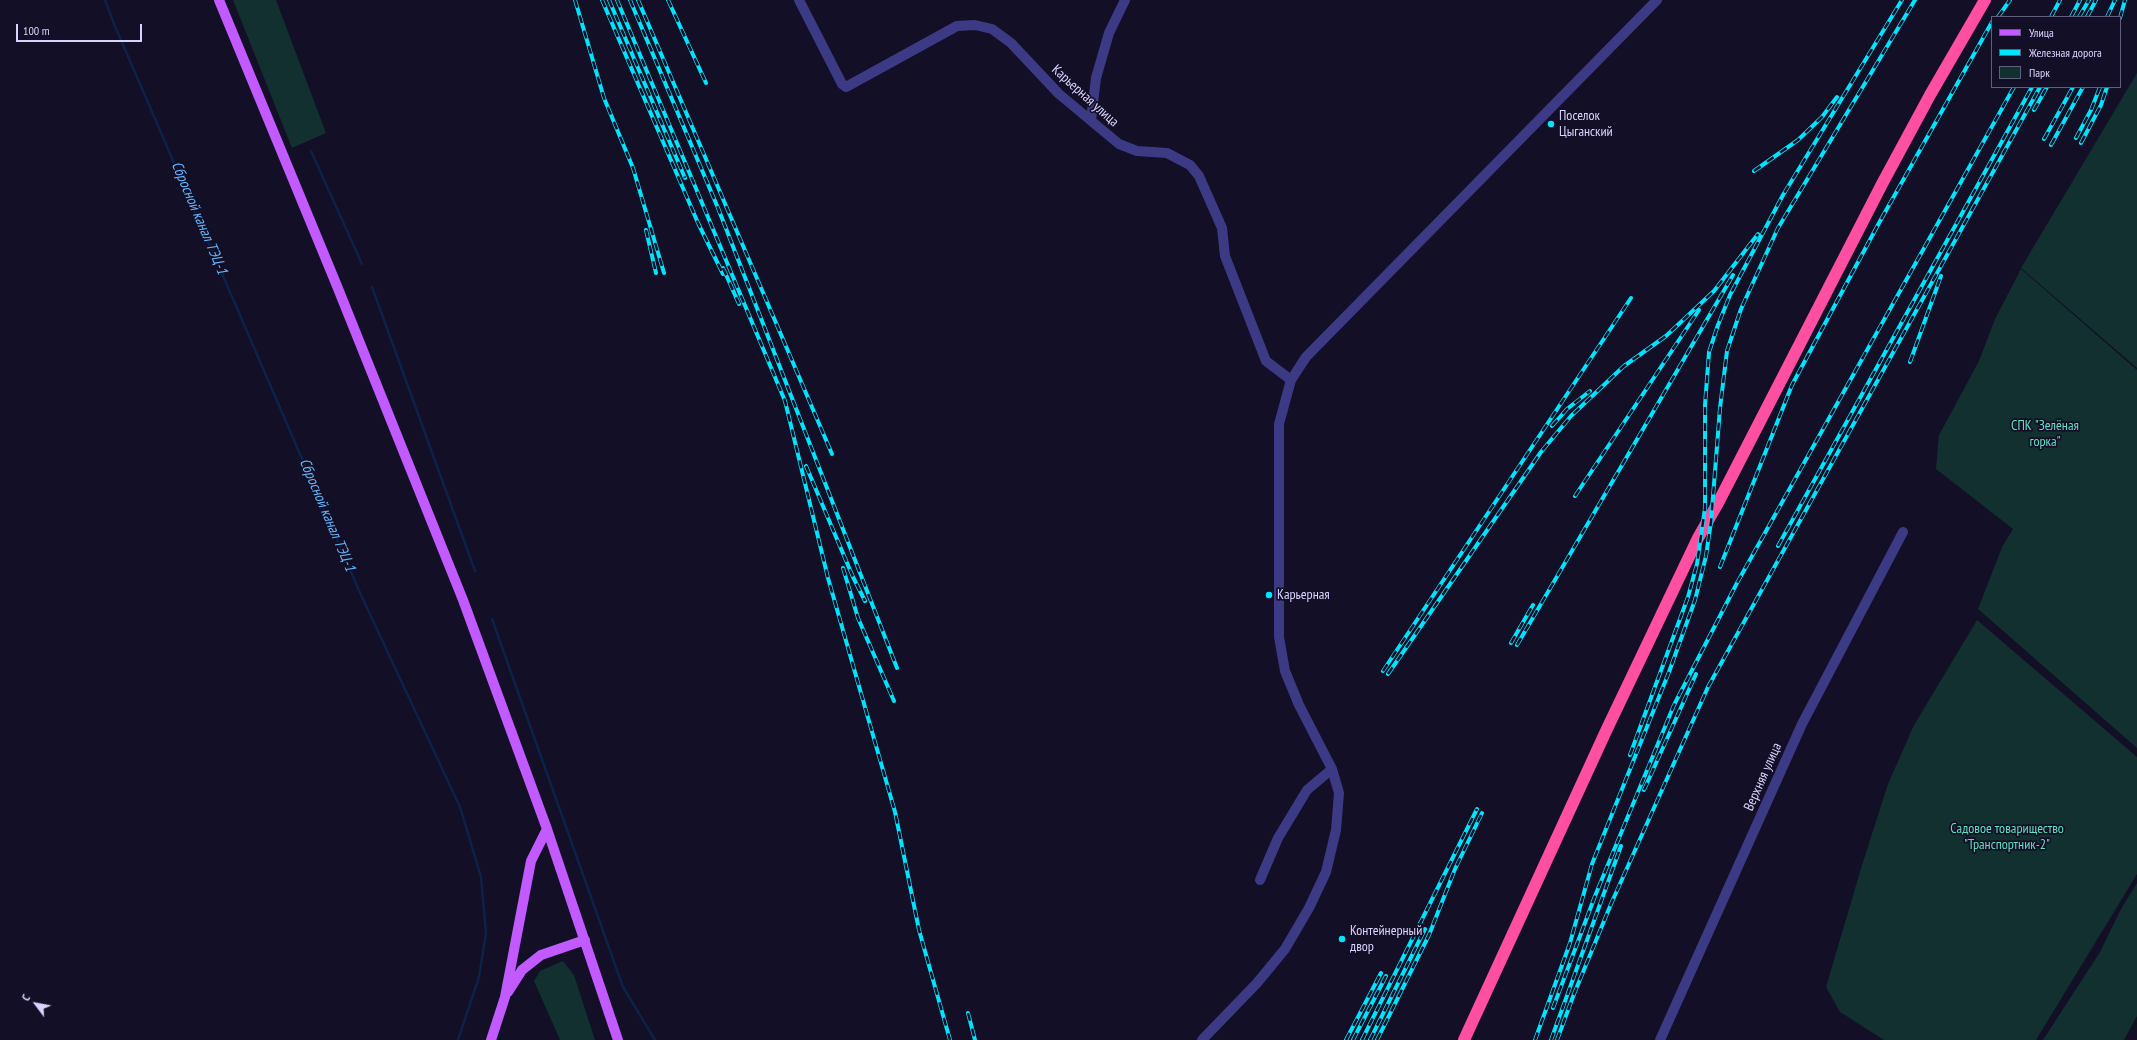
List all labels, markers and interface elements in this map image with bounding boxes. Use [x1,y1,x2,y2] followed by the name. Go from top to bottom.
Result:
[18,16,144,42] scale bar
[1991,16,2121,88] legend
[23,23,50,38] text: 100 m
[2029,25,2054,40] text: Улица
[2029,45,2102,60] text: Железная дорога
[1048,62,1122,130] street label: Карьерная улица
[2029,65,2050,80] text: Парк
[1559,108,1613,140] place label: Поселок Цыганский
[1546,119,1556,129] marker: Поселок Цыганский
[167,159,231,277] water label: Сбросной канал ТЭЦ-1
[2011,418,2079,450] park label: СПК "Зелёная горка"
[295,456,359,574] water label: Сбросной канал ТЭЦ-1
[1277,587,1330,603] place label: Карьерная
[1264,590,1274,600] marker: Карьерная
[1741,740,1785,814] street label: Верхняя улица
[1950,821,2064,854] park label: Садовое товарищество "Транспортник-2"
[1350,923,1422,956] place label: Контейнерный двор
[1337,934,1347,944] marker: Контейнерный двор
[16,984,56,1024] north arrow
[19,992,33,1003] text: С

